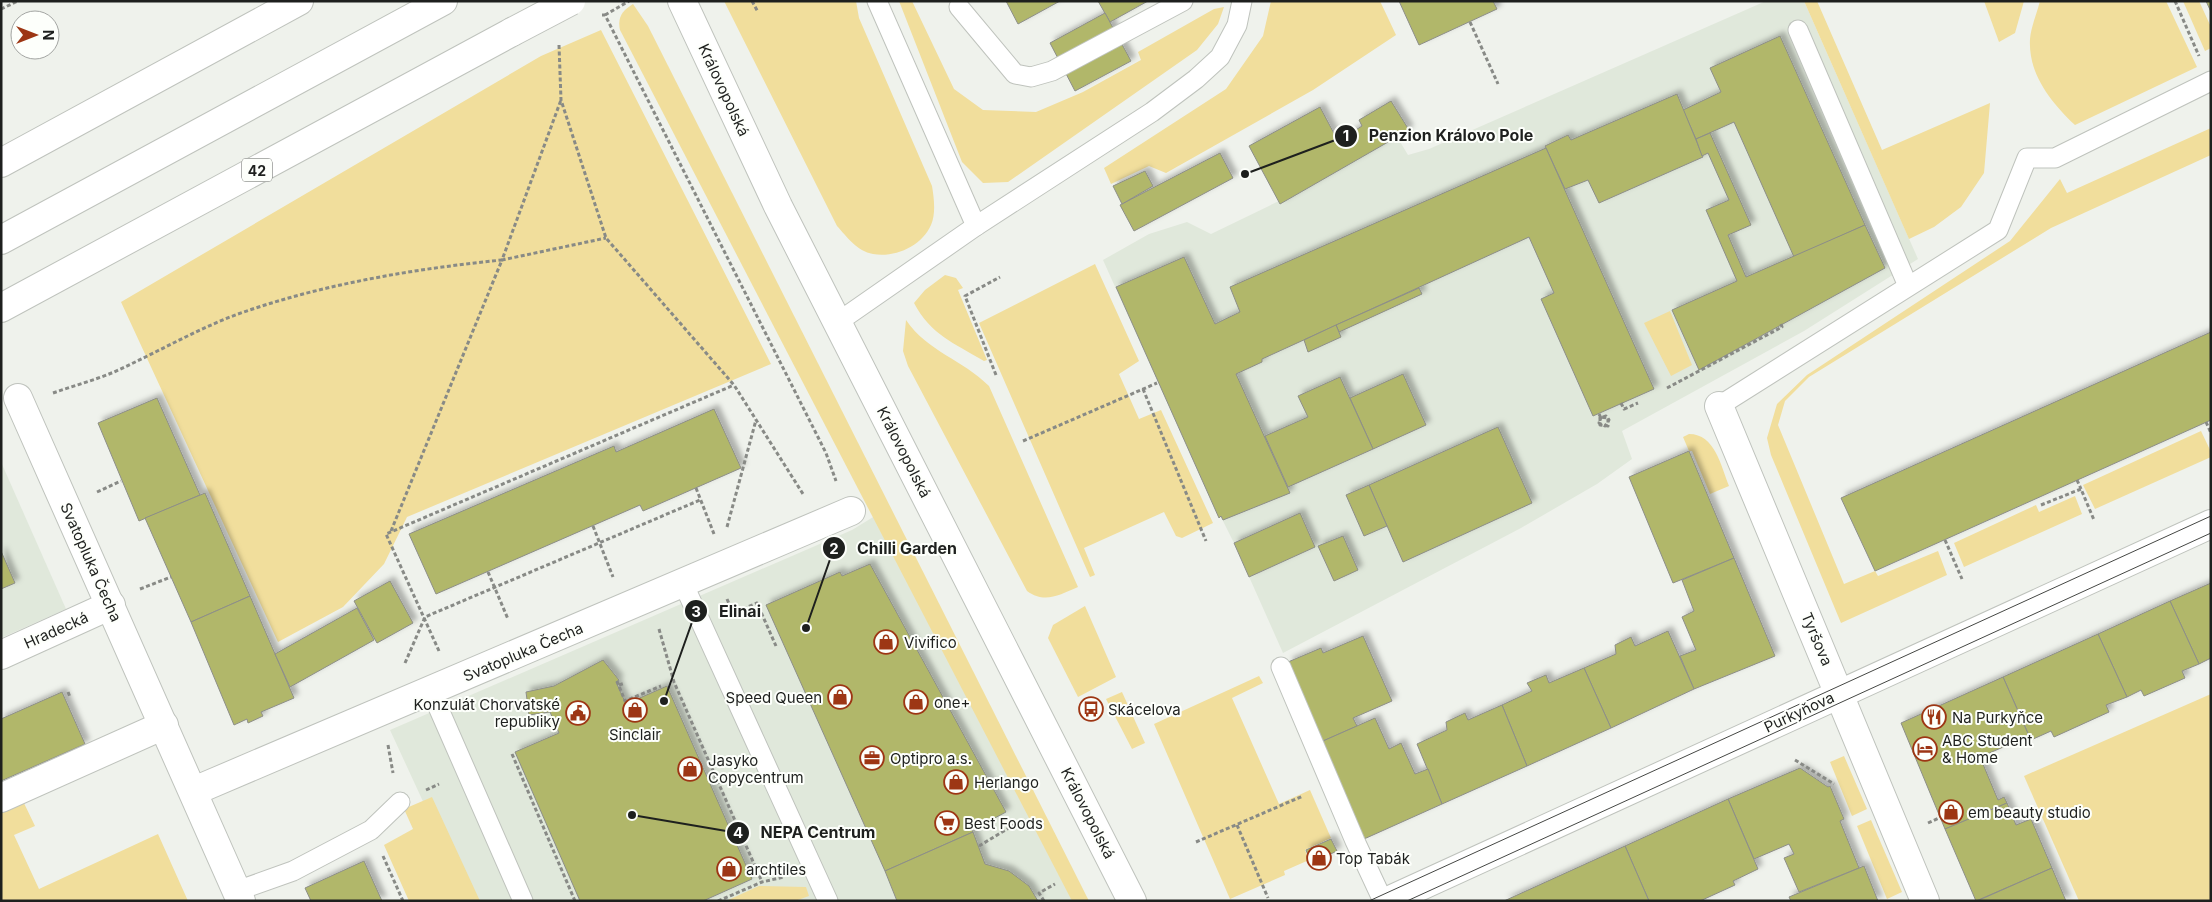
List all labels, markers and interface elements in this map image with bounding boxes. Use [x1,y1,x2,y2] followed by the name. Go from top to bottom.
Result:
[10,10,60,60] north arrow
[40,30,57,40] text: N
[694,41,754,139] street label: Královopolská
[1333,120,1543,151] callout: Penzion Královo Pole
[1369,125,1533,145] text: Penzion Královo Pole
[1343,126,1349,145] text: 1
[242,158,272,182] road number: 42
[873,403,935,501] street label: Královopolská
[56,500,126,624] street label: Svatopluka Čecha
[822,533,967,564] callout: Chilli Garden
[857,538,957,558] text: Chilli Garden
[829,539,839,558] text: 2
[684,596,771,627] callout: Elinai
[719,601,761,621] text: Elinai
[691,602,701,621] text: 3
[21,607,91,653] street label: Hradecká
[1797,609,1837,669] street label: Tyršova
[460,618,586,686] street label: Svatopluka Čecha
[873,629,899,655] shop icon: Vivifico
[904,633,957,652] place label: Vivifico
[827,684,853,710] shop icon: Speed Queen
[1761,687,1837,737] street label: Purkyňova
[726,688,822,707] place label: Speed Queen
[903,689,929,715] shop icon: one+
[934,693,971,712] place label: one+
[414,695,561,731] place label: Konzulát Chorvatské republiky
[1078,696,1104,722] bus stop icon: Skácelova
[622,697,648,723] shop icon: Sinclair
[565,700,591,726] public building icon: Konzulát Chorvatské republiky
[1108,700,1181,719] place label: Skácelova
[1921,704,1947,730] restaurant icon: Na Purkyňce
[1952,708,2043,727] place label: Na Purkyňce
[609,725,661,744] place label: Sinclair
[1942,731,2033,767] place label: ABC Student & Home
[1912,736,1938,762] hotel icon: ABC Student & Home
[859,745,885,771] office icon: Optipro a.s.
[890,749,972,768] place label: Optipro a.s.
[708,751,804,787] place label: Jasyko Copycentrum
[677,756,703,782] shop icon: Jasyko Copycentrum
[1057,764,1119,862] street label: Královopolská
[943,769,969,795] shop icon: Herlango
[974,773,1039,792] place label: Herlango
[1938,799,1964,825] shop icon: em beauty studio
[1968,803,2091,822] place label: em beauty studio
[934,810,960,836] supermarket icon: Best Foods
[964,814,1043,833] place label: Best Foods
[726,817,886,848] callout: NEPA Centrum
[761,822,875,842] text: NEPA Centrum
[733,823,743,842] text: 4
[1306,845,1332,871] shop icon: Top Tabák
[1336,849,1411,868] place label: Top Tabák
[716,856,742,882] shop icon: archtiles
[746,860,806,879] place label: archtiles

